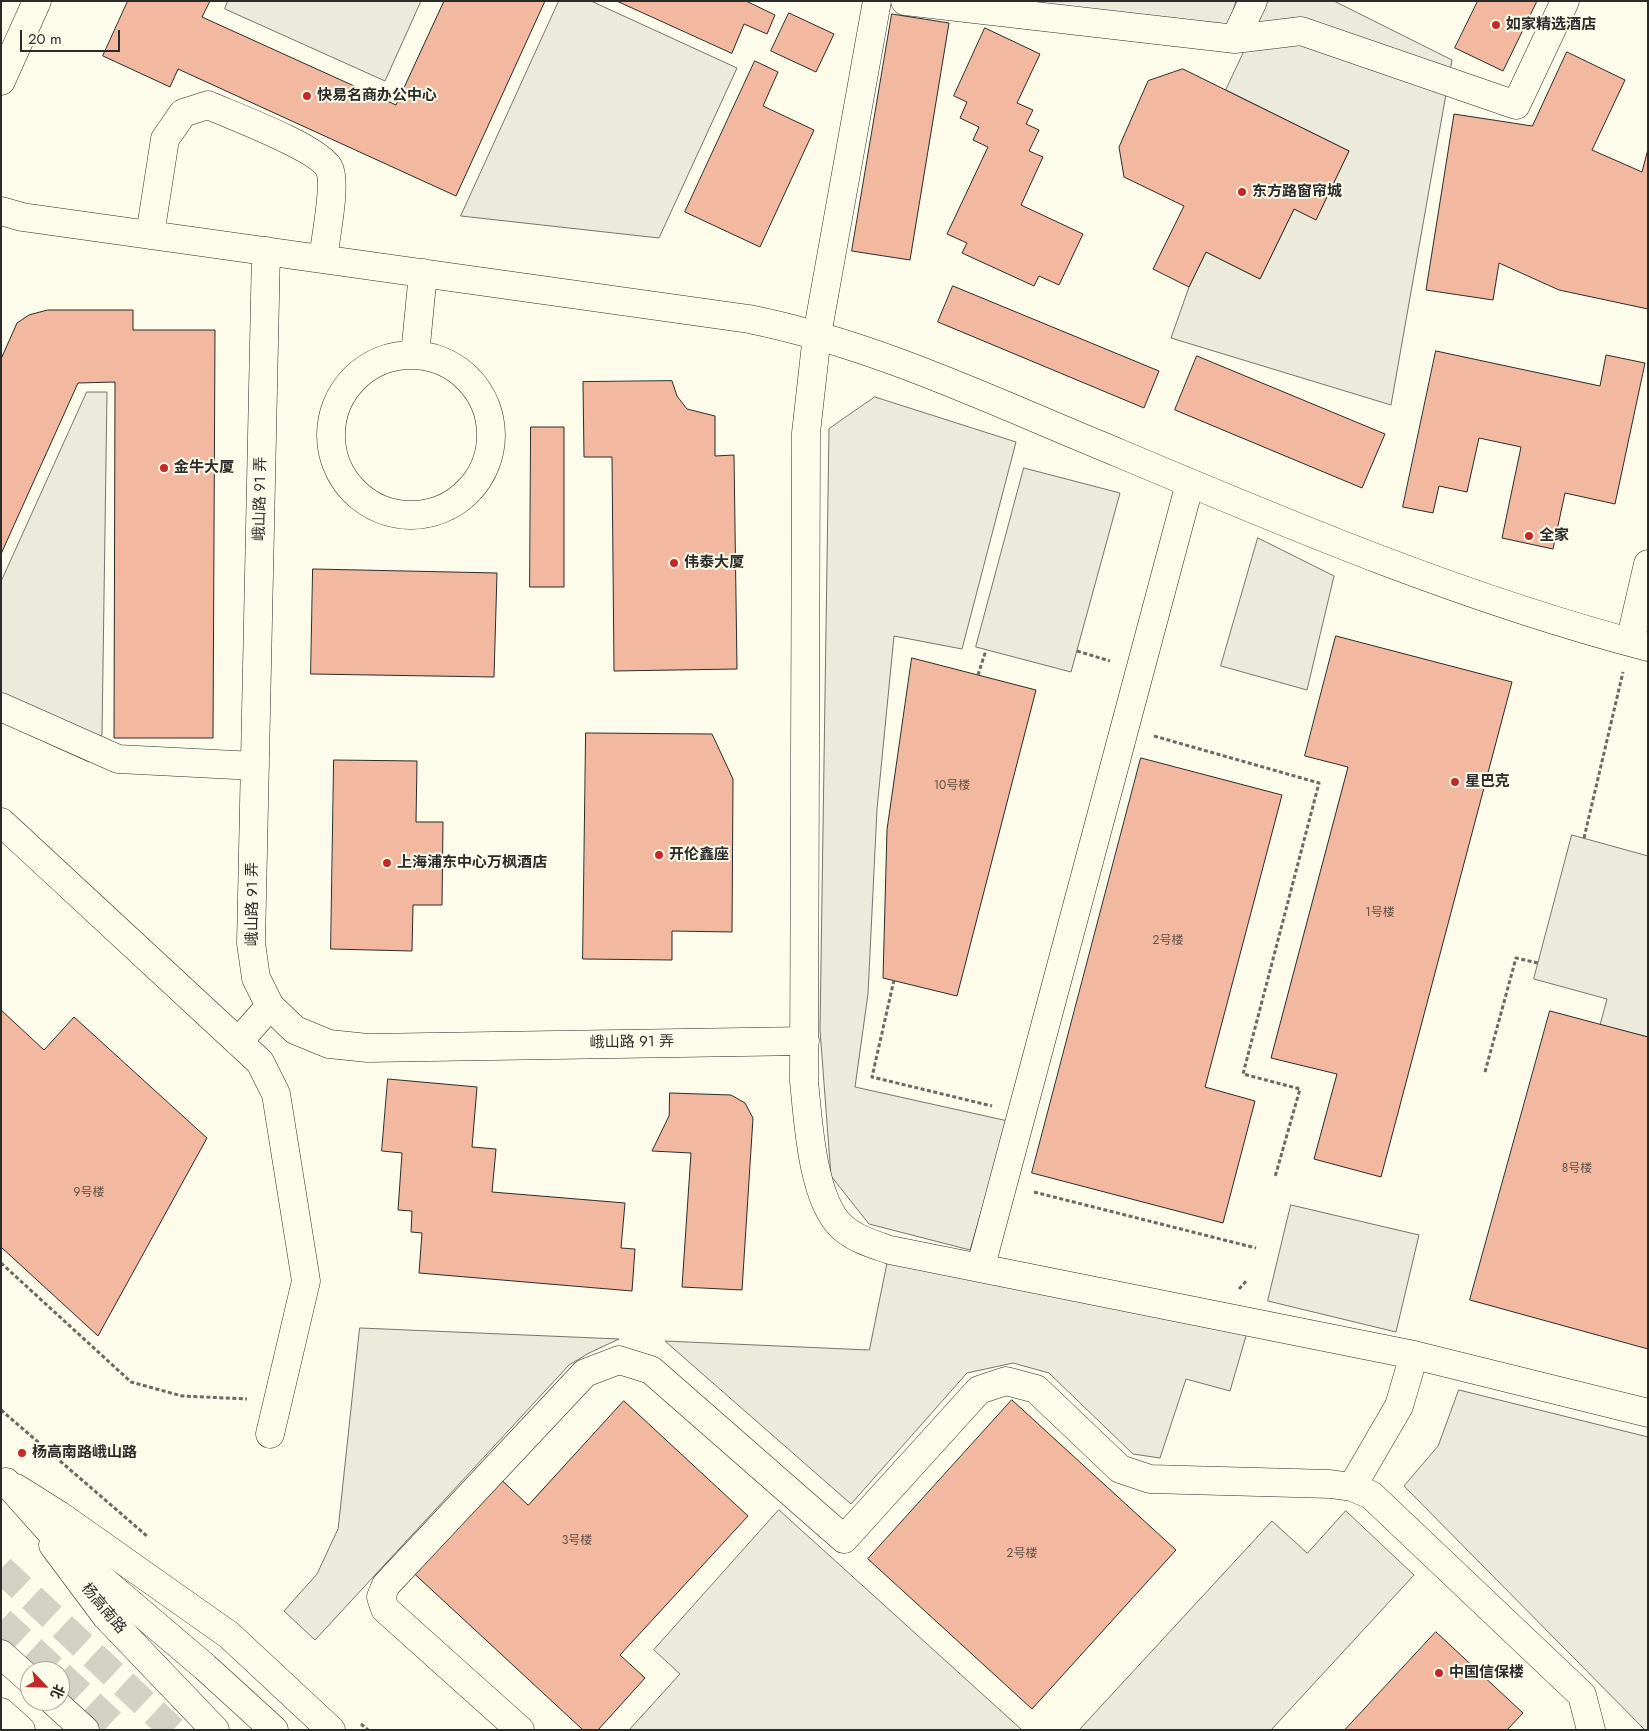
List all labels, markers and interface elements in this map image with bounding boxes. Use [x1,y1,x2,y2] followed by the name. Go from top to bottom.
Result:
[1506,16,1596,34] place label: 如家精选酒店
[1490,19,1502,31] marker: 如家精选酒店
[22,20,122,52] scale bar
[28,28,62,50] text: 20 m
[317,87,437,105] place label: 快易名商办公中心
[301,90,313,102] marker: 快易名商办公中心
[1252,183,1342,201] place label: 东方路窗帘城
[1236,186,1248,198] marker: 东方路窗帘城
[251,457,271,541] street label: 峨山路 91 弄
[174,459,234,477] place label: 金牛大厦
[158,462,170,474] marker: 金牛大厦
[1539,527,1569,545] place label: 全家
[1523,530,1535,542] marker: 全家
[684,554,744,572] place label: 伟泰大厦
[668,557,680,569] marker: 伟泰大厦
[1465,773,1510,791] place label: 星巴克
[1449,776,1461,788] marker: 星巴克
[934,779,970,793] house number: 10号楼
[669,846,729,864] place label: 开伦鑫座
[653,849,665,861] marker: 开伦鑫座
[397,854,547,872] place label: 上海浦东中心万枫酒店
[381,857,393,869] marker: 上海浦东中心万枫酒店
[244,862,262,946] street label: 峨山路 91 弄
[1365,906,1395,920] house number: 1号楼
[1153,934,1183,948] house number: 2号楼
[590,1033,674,1053] street label: 峨山路 91 弄
[1562,1162,1592,1176] house number: 8号楼
[74,1186,104,1200] house number: 9号楼
[32,1444,137,1462] place label: 杨高南路峨山路
[16,1447,28,1459] marker: 杨高南路峨山路
[562,1534,592,1548] house number: 3号楼
[1007,1547,1037,1561] house number: 2号楼
[77,1580,129,1638] street label: 杨高南路
[20,1661,70,1711] north arrow
[1449,1664,1524,1682] place label: 中国信保楼
[1433,1667,1445,1679] marker: 中国信保楼
[46,1681,70,1702] text: 北

